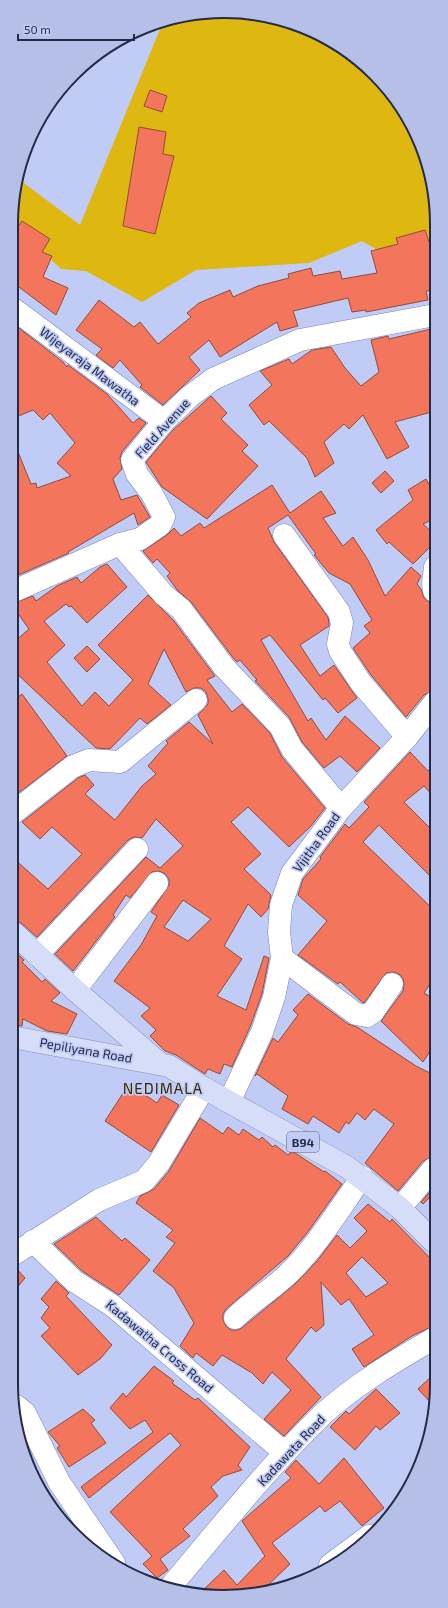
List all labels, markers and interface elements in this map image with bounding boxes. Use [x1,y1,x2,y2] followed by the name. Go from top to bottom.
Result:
[18,16,134,42] scale bar
[24,22,51,36] text: 50 m
[37,323,143,409] street label: Wijeyaraja Mawatha
[131,395,193,461] street label: Field Avenue
[289,809,343,875] street label: Vijitha Road
[38,1034,134,1066] street label: Pepiliyana Road
[123,1079,203,1097] district label: NEDIMALA
[287,1132,319,1152] road number: B94
[103,1296,217,1396] street label: Kadawatha Cross Road
[254,1411,328,1489] street label: Kadawata Road

